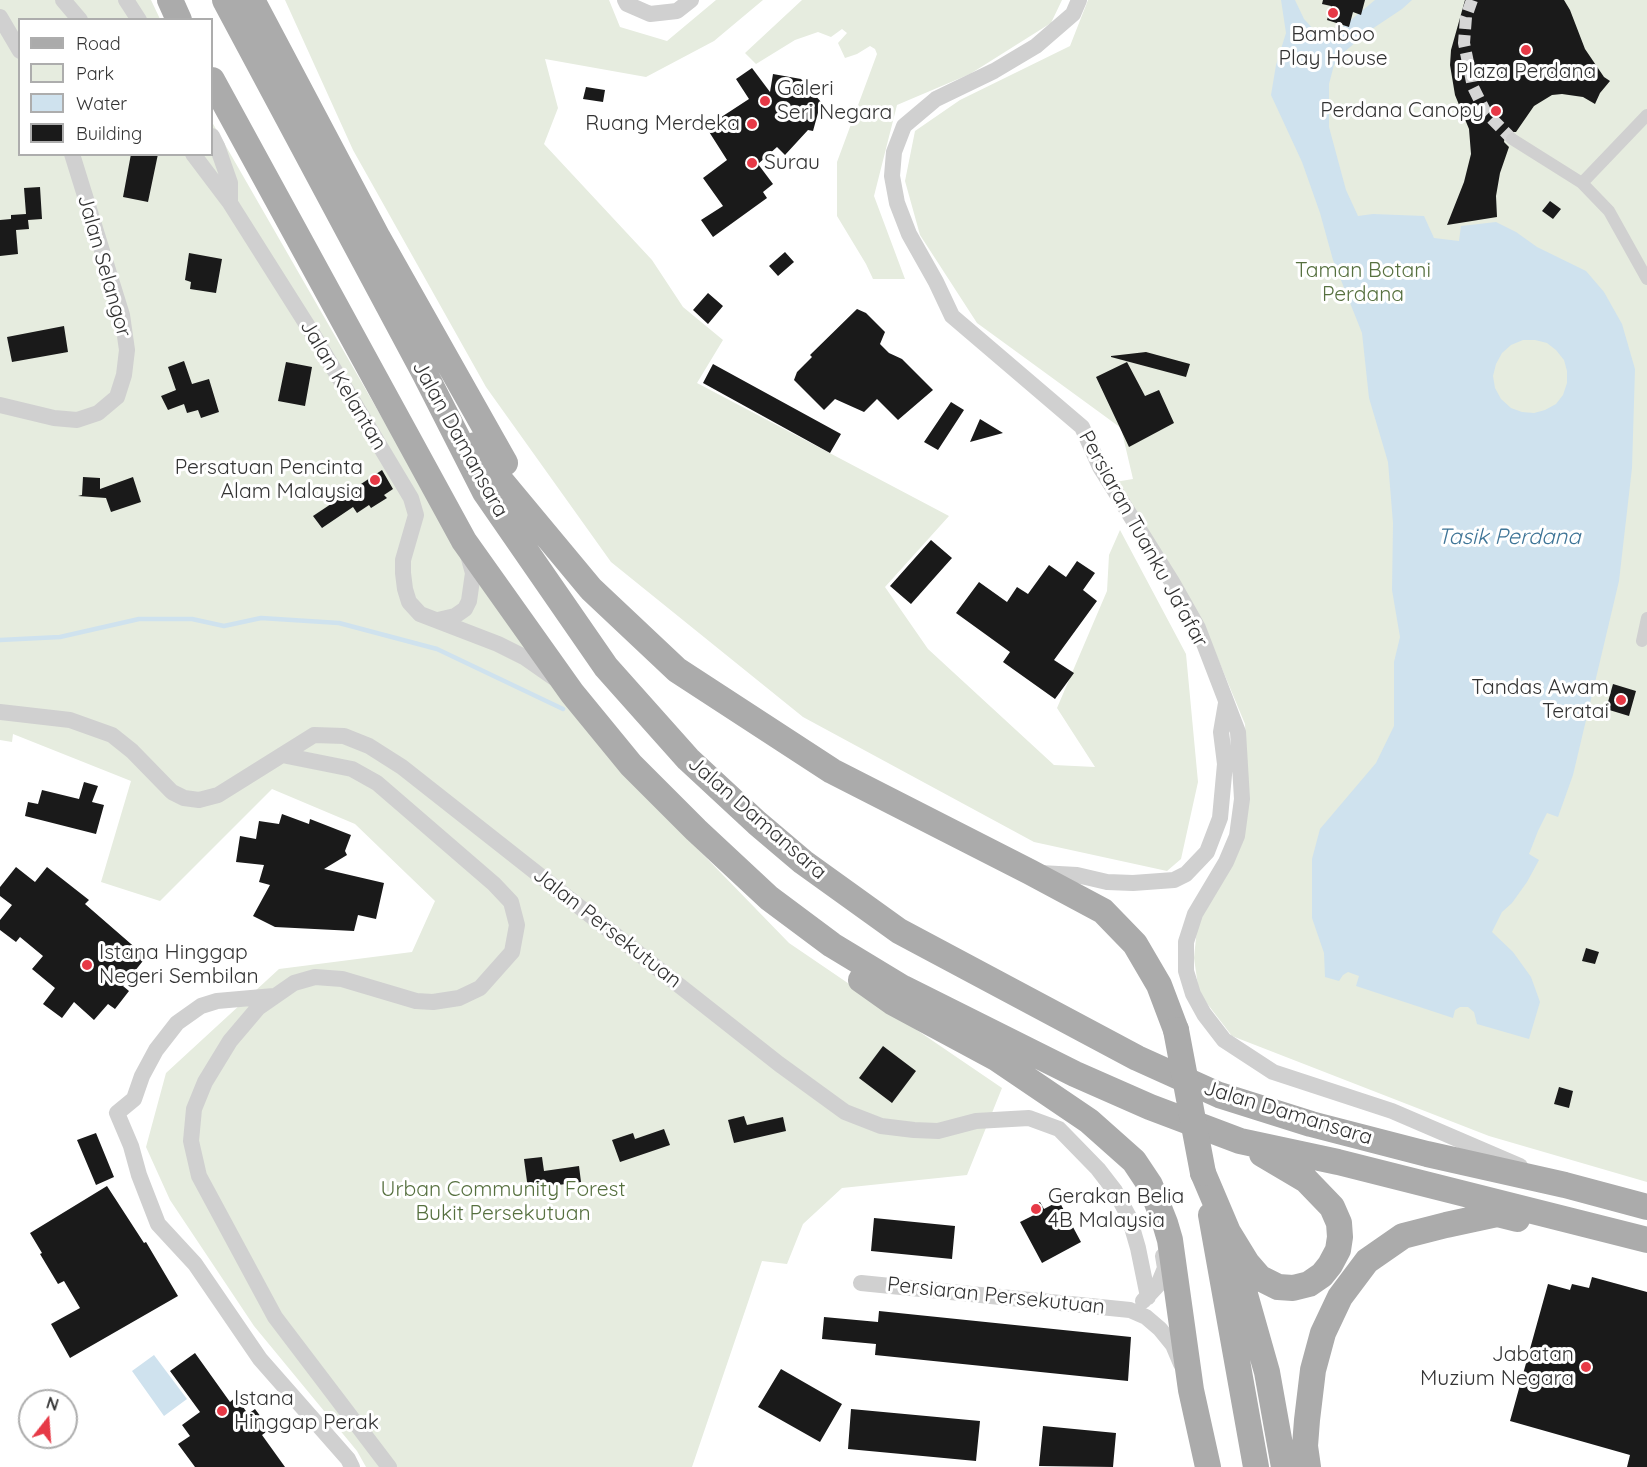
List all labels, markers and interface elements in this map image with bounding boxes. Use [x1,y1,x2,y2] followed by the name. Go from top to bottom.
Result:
[1326,6,1340,20] marker: Bamboo Play House
[18,18,213,156] legend
[1278,22,1388,72] place label: Bamboo Play House
[76,32,121,55] text: Road
[1519,43,1533,57] marker: Plaza Perdana
[1456,59,1596,85] place label: Plaza Perdana
[76,62,114,85] text: Park
[777,76,892,126] place label: Galeri Seri Negara
[76,92,127,115] text: Water
[758,94,772,108] marker: Galeri Seri Negara
[1320,98,1484,124] place label: Perdana Canopy
[1489,104,1503,118] marker: Perdana Canopy
[585,111,740,137] place label: Ruang Merdeka
[745,117,759,131] marker: Ruang Merdeka
[76,122,142,145] text: Building
[764,150,820,176] place label: Surau
[745,156,759,170] marker: Surau
[72,192,136,340] street label: Jalan Selangor
[1295,258,1431,308] park label: Taman Botani Perdana
[294,315,392,455] street label: Jalan Kelantan
[406,356,514,522] street label: Jalan Damansara
[1073,426,1213,652] street label: Persiaran Tuanku Ja'afar
[175,455,363,505] place label: Persatuan Pencinta Alam Malaysia
[368,473,382,487] marker: Persatuan Pencinta Alam Malaysia
[1437,524,1581,550] water label: Tasik Perdana
[1471,675,1609,725] place label: Tandas Awam Teratai
[1614,693,1628,707] marker: Tandas Awam Teratai
[683,751,831,885] street label: Jalan Damansara
[528,862,686,994] street label: Jalan Persekutuan
[99,940,259,990] place label: Istana Hinggap Negeri Sembilan
[80,958,94,972] marker: Istana Hinggap Negeri Sembilan
[1200,1075,1376,1151] street label: Jalan Damansara
[380,1177,626,1227] park label: Urban Community Forest Bukit Persekutuan
[1048,1184,1184,1234] place label: Gerakan Belia 4B Malaysia
[1029,1202,1043,1216] marker: Gerakan Belia 4B Malaysia
[886,1272,1106,1320] street label: Persiaran Persekutuan
[1420,1342,1574,1392] place label: Jabatan Muzium Negara
[1579,1360,1593,1374] marker: Jabatan Muzium Negara
[234,1386,379,1436] place label: Istana Hinggap Perak
[18,1389,78,1449] north arrow
[44,1392,61,1415] text: N
[215,1404,229,1418] marker: Istana Hinggap Perak

